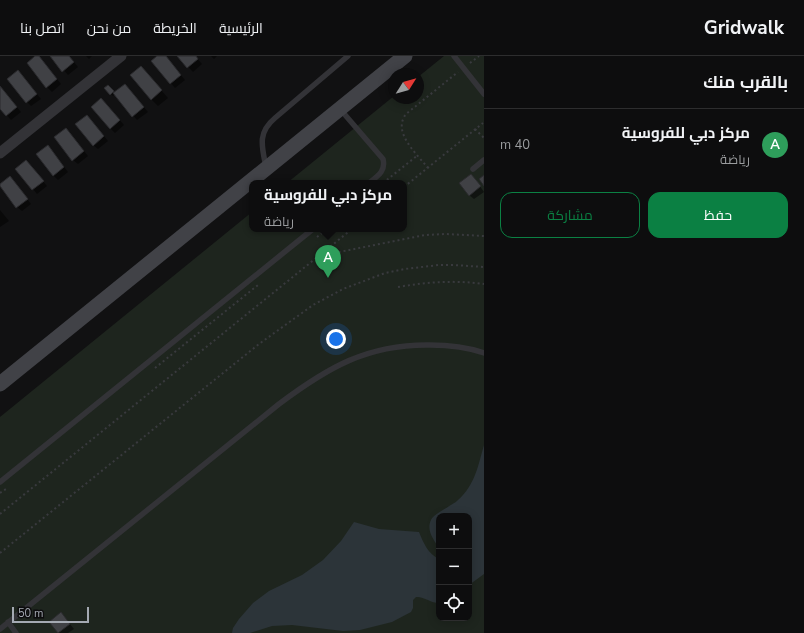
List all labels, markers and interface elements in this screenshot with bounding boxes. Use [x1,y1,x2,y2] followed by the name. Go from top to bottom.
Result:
[704,15,784,41] text: Gridwalk
[20,19,65,38] text: اتصل بنا
[87,19,131,38] text: من نحن
[153,19,197,38] text: الخريطة
[219,19,263,38] text: الرئيسية
[388,68,424,104] north arrow
[703,71,788,94] text: بالقرب منك
[622,123,750,143] text: مركز دبي للفروسية
[500,136,530,154] text: 40 m
[770,136,780,154] text: A
[720,151,750,169] text: رياضة
[249,180,407,232] popup
[264,185,392,205] text: مركز دبي للفروسية
[500,192,640,238] button: مشاركة
[648,192,788,238] button: حفظ
[264,213,294,231] text: رياضة
[315,245,341,278] pin: A
[326,329,346,349] your location
[436,513,472,621] map controls
[436,513,472,549] button: +
[436,549,472,585] button: −
[436,585,472,621] button: locate
[12,605,89,624] scale bar
[18,606,43,621] text: 50 m

